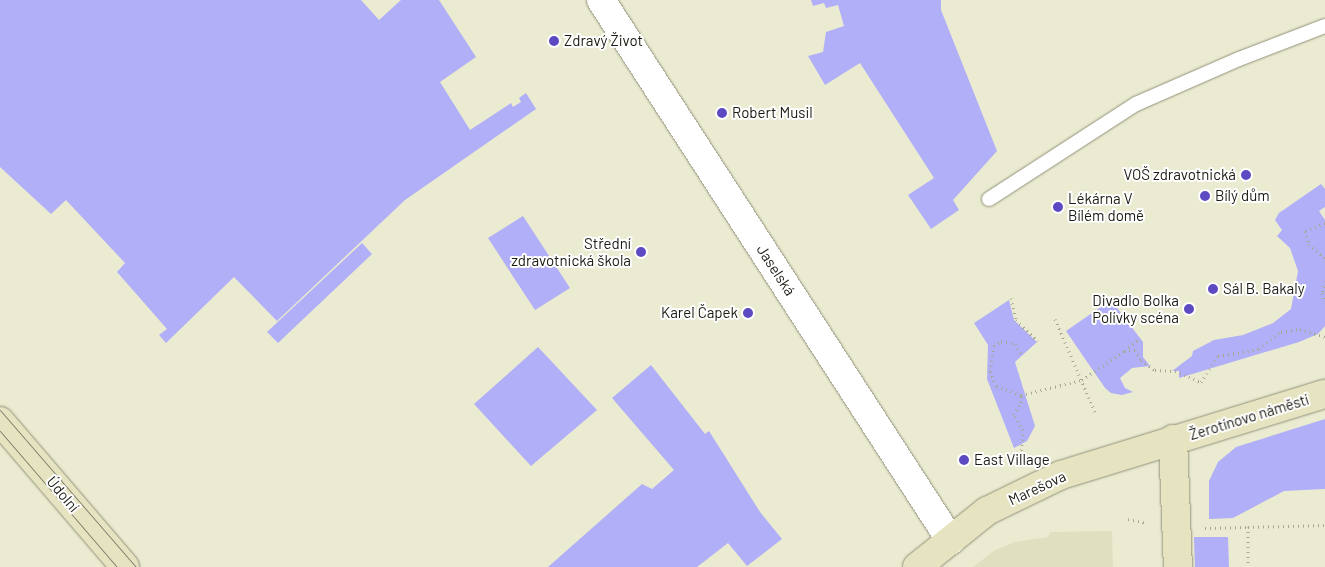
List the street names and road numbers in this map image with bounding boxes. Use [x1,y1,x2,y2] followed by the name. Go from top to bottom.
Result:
[753,241,799,299] street label: Jaselská
[1187,390,1311,444] street label: Žerotínovo náměstí
[1005,467,1069,509] street label: Marešova
[43,473,83,515] street label: Údolní

